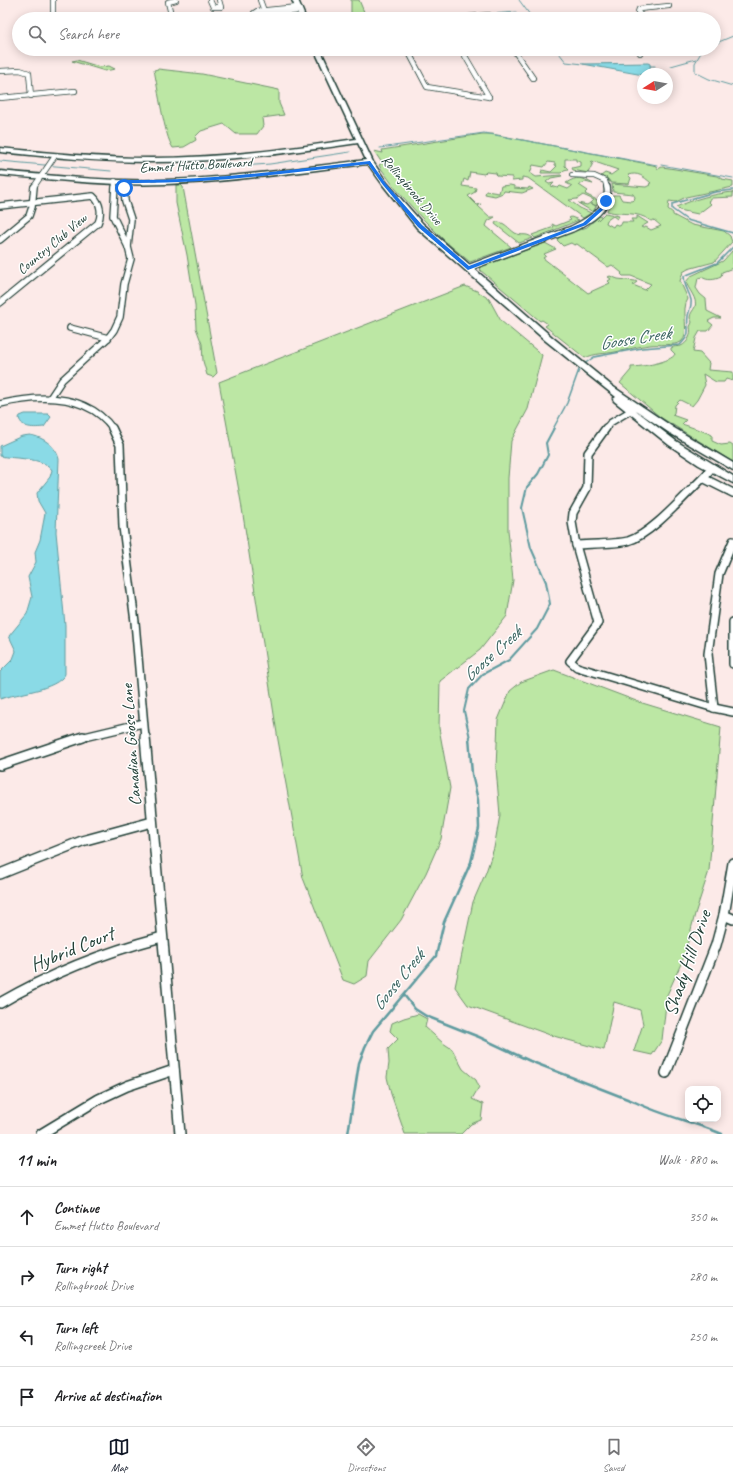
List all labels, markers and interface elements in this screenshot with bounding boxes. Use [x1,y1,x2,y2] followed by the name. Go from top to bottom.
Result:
[12,12,721,56] search box
[26,23,48,45] icon: search
[58,25,119,44] text: Search here
[637,68,673,104] north arrow
[378,152,447,229] street label: Rollingbrook Drive
[139,153,255,176] street label: Emmet Hutto Boulevard
[115,179,133,197] route start
[597,192,615,210] route end
[14,209,92,278] street label: Country Club View
[598,321,675,354] water label: Goose Creek
[458,620,528,686] water label: Goose Creek
[116,682,146,807] street label: Canadian Goose Lane
[657,906,717,1019] street label: Shady Hill Drive
[26,920,121,977] street label: Hybrid Court
[367,943,431,1015] water label: Goose Creek
[685,1086,721,1122] map controls
[685,1086,721,1122] button: locate
[16,1150,56,1171] text: 11 min
[658,1152,717,1168] text: Walk · 880 m
[54,1199,99,1218] text: Continue
[16,1206,38,1228] icon: ahead
[689,1209,717,1225] text: 350 m
[54,1218,158,1234] text: Emmet Hutto Boulevard
[54,1259,107,1278] text: Turn right
[16,1266,38,1288] icon: right
[689,1269,717,1285] text: 280 m
[54,1278,133,1294] text: Rollingbrook Drive
[54,1319,97,1338] text: Turn left
[16,1326,38,1348] icon: left
[689,1329,717,1345] text: 250 m
[54,1338,131,1354] text: Rollingcreek Drive
[16,1386,38,1408] icon: arrive
[54,1387,161,1406] text: Arrive at destination
[108,1436,130,1474] tab: Map
[347,1436,386,1474] tab: Directions
[603,1436,625,1474] tab: Saved

